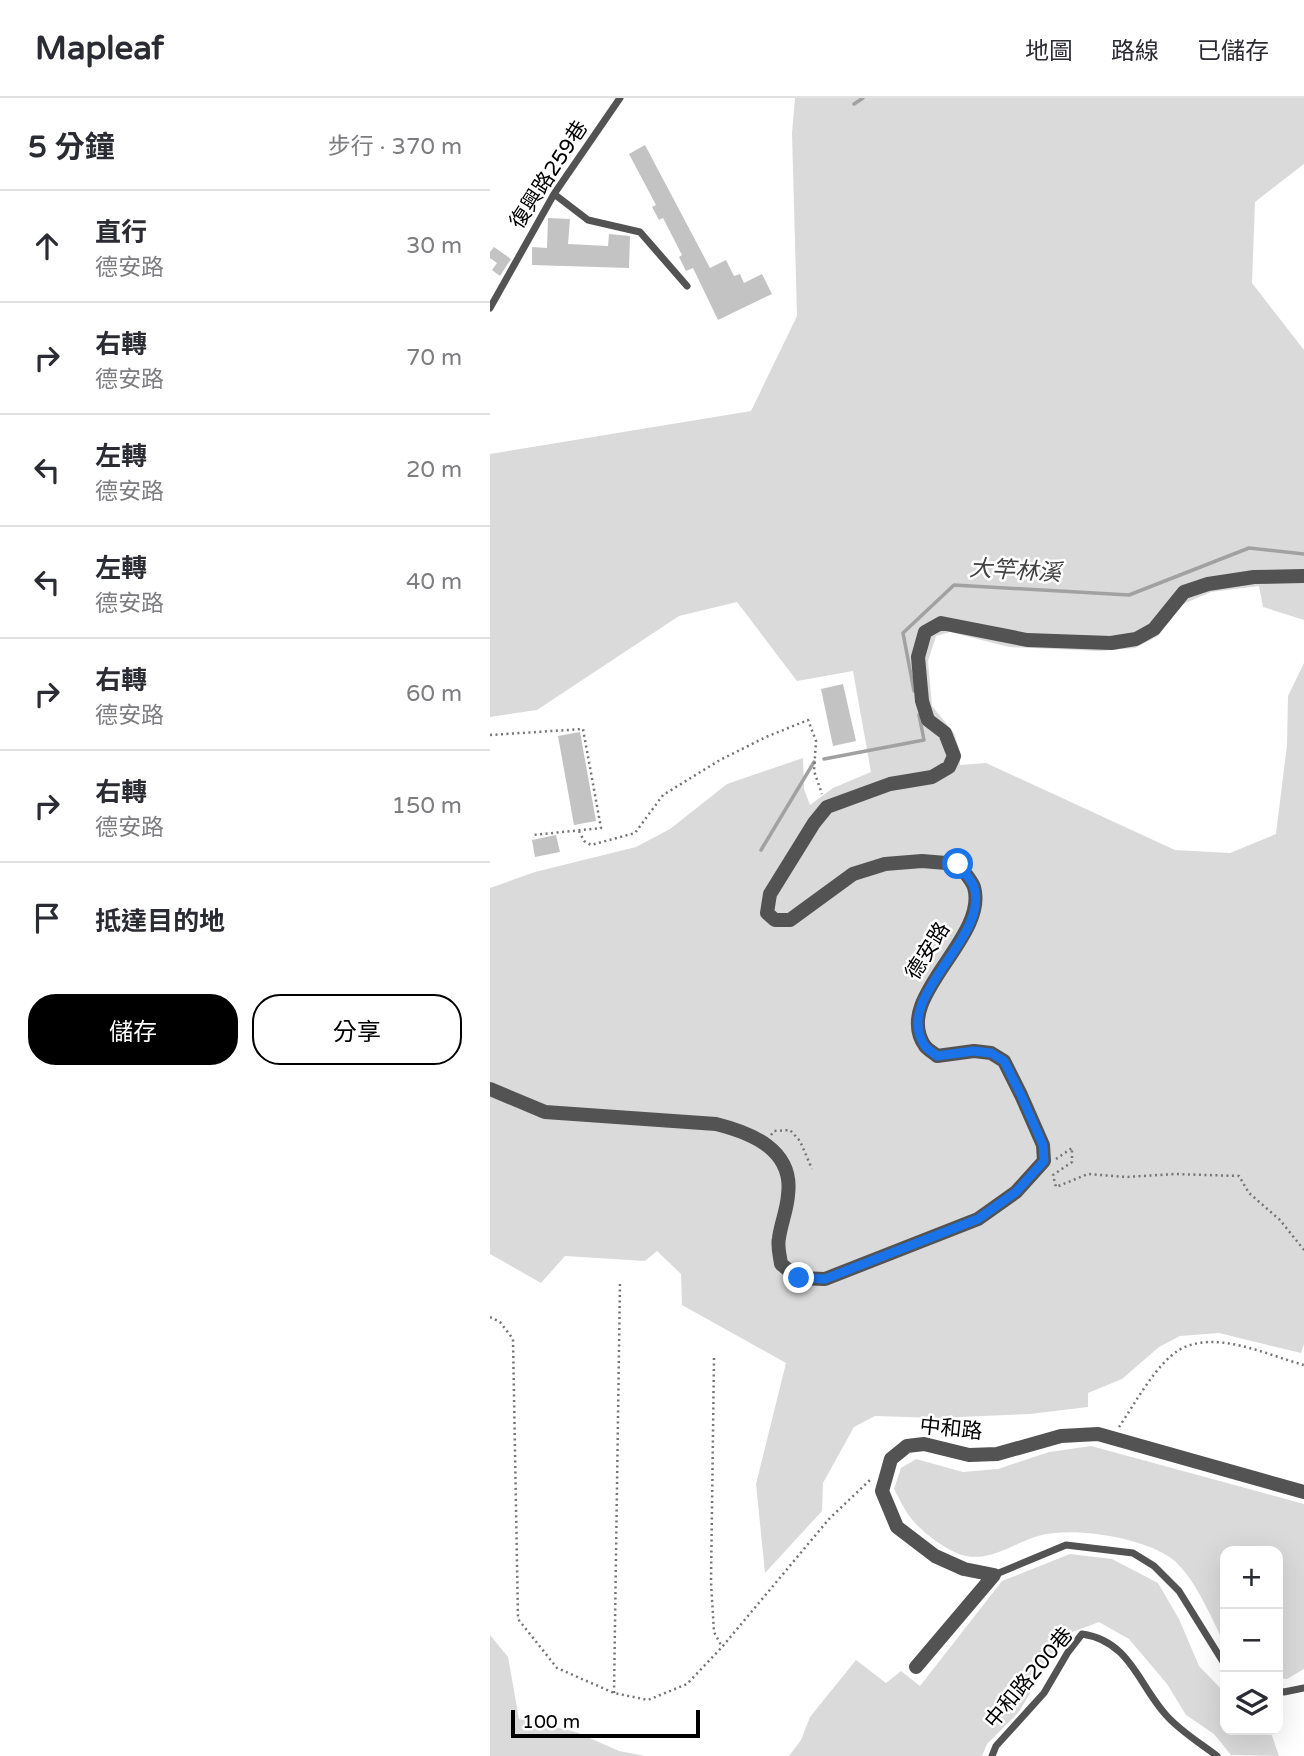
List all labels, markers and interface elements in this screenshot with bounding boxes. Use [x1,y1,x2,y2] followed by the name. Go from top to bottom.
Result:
[35,29,164,68] text: Mapleaf
[1025,37,1073,66] text: 地圖
[1111,37,1159,66] text: 路線
[1197,37,1269,66] text: 已儲存
[505,116,593,234] street label: 復興路259巷
[28,129,115,166] text: 5 分鐘
[328,133,462,161] text: 步行 · 370 m
[95,217,147,248] text: 直行
[28,227,66,265] icon: ahead
[406,232,462,260] text: 30 m
[95,254,164,282] text: 德安路
[95,329,147,360] text: 右轉
[28,339,66,377] icon: right
[406,344,462,372] text: 70 m
[95,366,164,394] text: 德安路
[95,441,147,472] text: 左轉
[28,451,66,489] icon: left
[406,456,462,484] text: 20 m
[95,478,164,506] text: 德安路
[95,553,147,584] text: 左轉
[968,555,1065,588] water label: 大竿林溪
[28,563,66,601] icon: left
[406,568,462,596] text: 40 m
[95,590,164,618] text: 德安路
[95,665,147,696] text: 右轉
[28,675,66,713] icon: right
[406,680,462,708] text: 60 m
[95,702,164,730] text: 德安路
[95,777,147,808] text: 右轉
[28,787,66,825] icon: right
[392,792,462,820] text: 150 m
[95,814,164,842] text: 德安路
[942,848,973,879] route start
[28,899,66,937] icon: arrive
[95,906,225,937] text: 抵達目的地
[901,918,955,984] street label: 德安路
[28,994,238,1065] button: 儲存
[252,994,462,1065] button: 分享
[783,1262,814,1293] route end
[918,1413,984,1445] street label: 中和路
[1220,1546,1283,1735] map controls
[1220,1546,1283,1609] button: +
[1220,1609,1283,1672] button: −
[980,1623,1078,1733] street label: 中和路200巷
[1220,1672,1283,1735] button: layers
[511,1707,700,1739] scale bar
[522,1711,580,1733] text: 100 m

